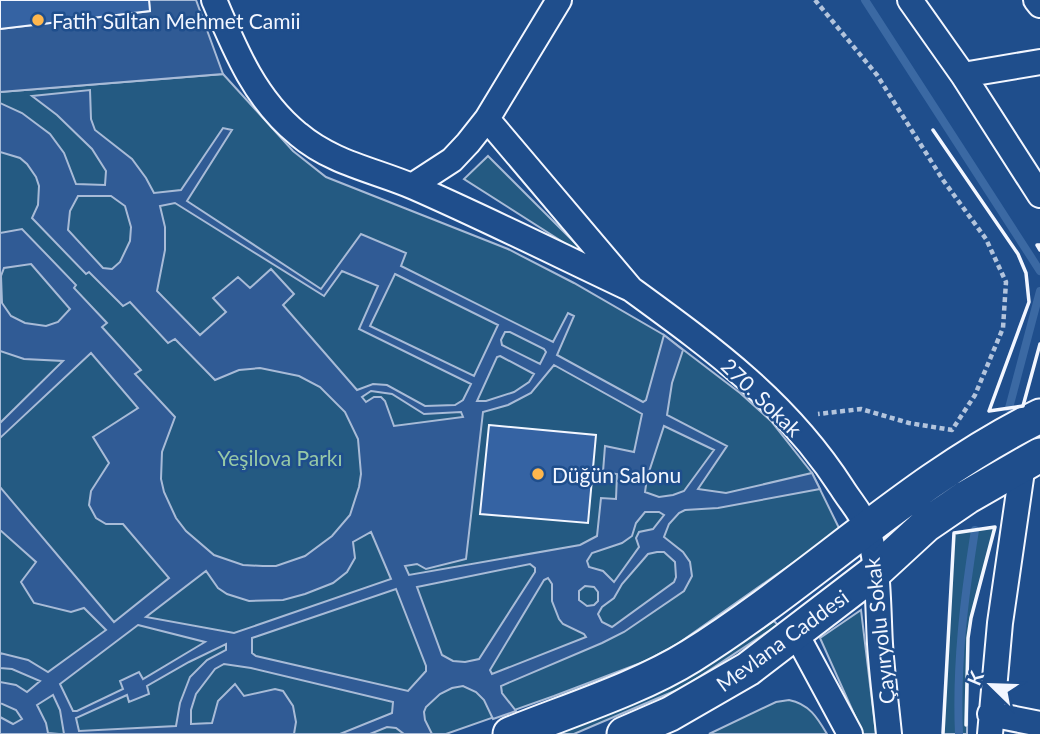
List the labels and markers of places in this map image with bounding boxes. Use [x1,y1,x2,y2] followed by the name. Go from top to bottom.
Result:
[52,8,301,33] place label: Fatih Sultan Mehmet Camii
[30,12,46,28] marker: Fatih Sultan Mehmet Camii
[552,462,681,487] place label: Düğün Salonu
[530,466,546,482] marker: Düğün Salonu

